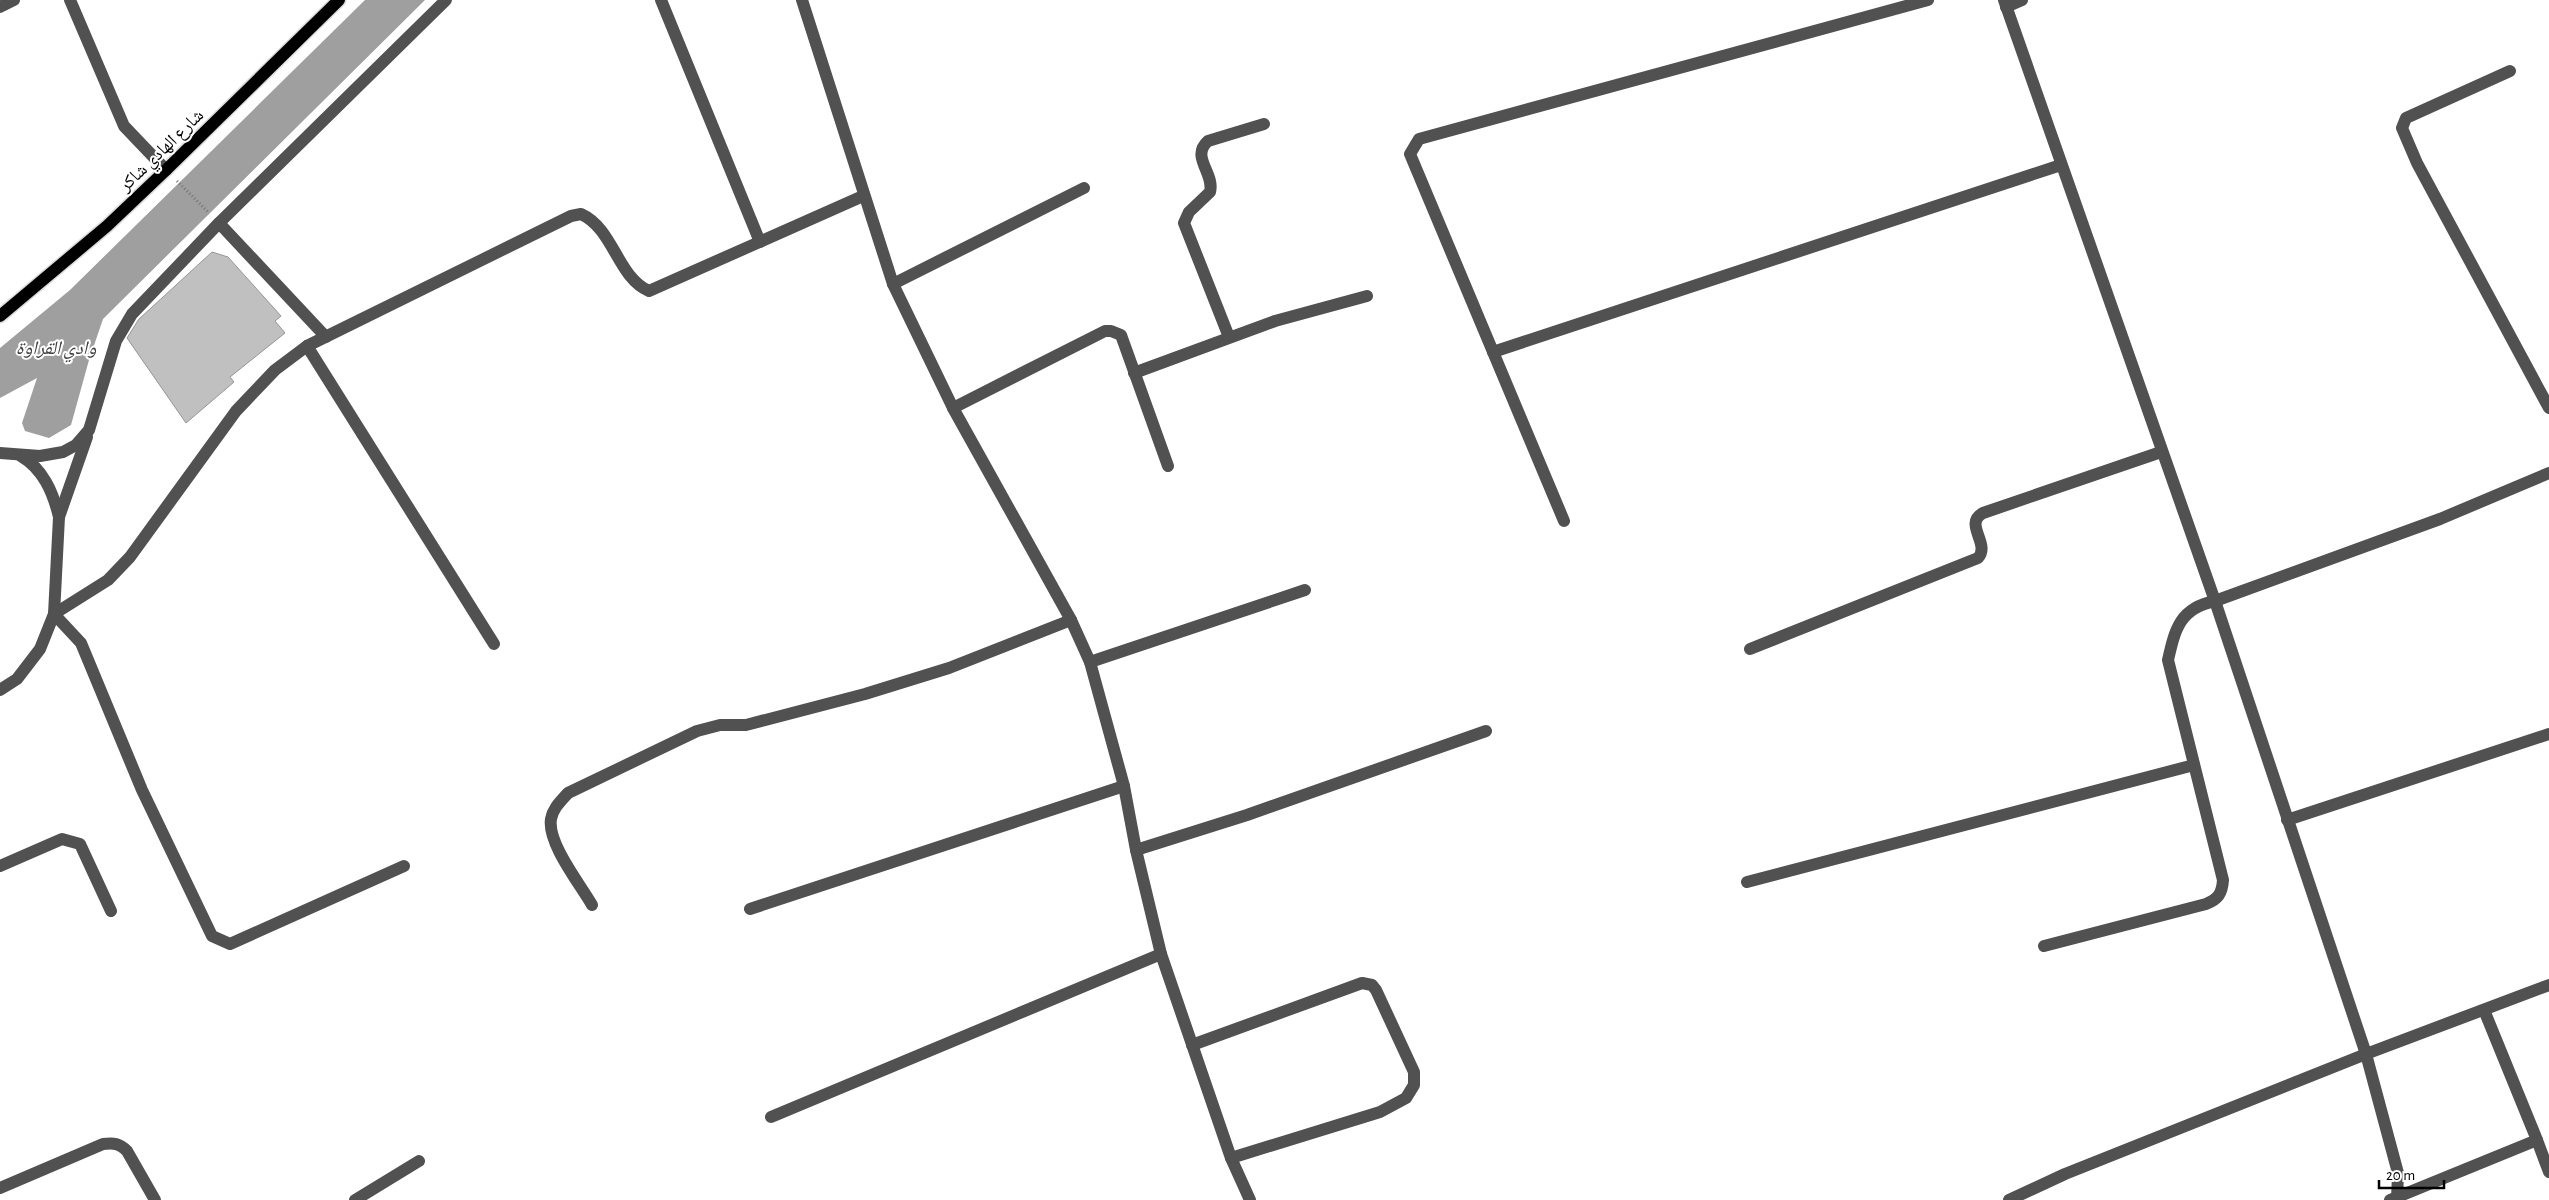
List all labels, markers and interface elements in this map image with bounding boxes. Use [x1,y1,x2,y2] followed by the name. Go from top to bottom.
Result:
[115,106,210,199] street label: شارع الهادي شاكر
[16,339,96,363] water label: وادي القراوة
[2379,1158,2444,1190] scale bar
[2386,1168,2415,1183] text: 20 m

